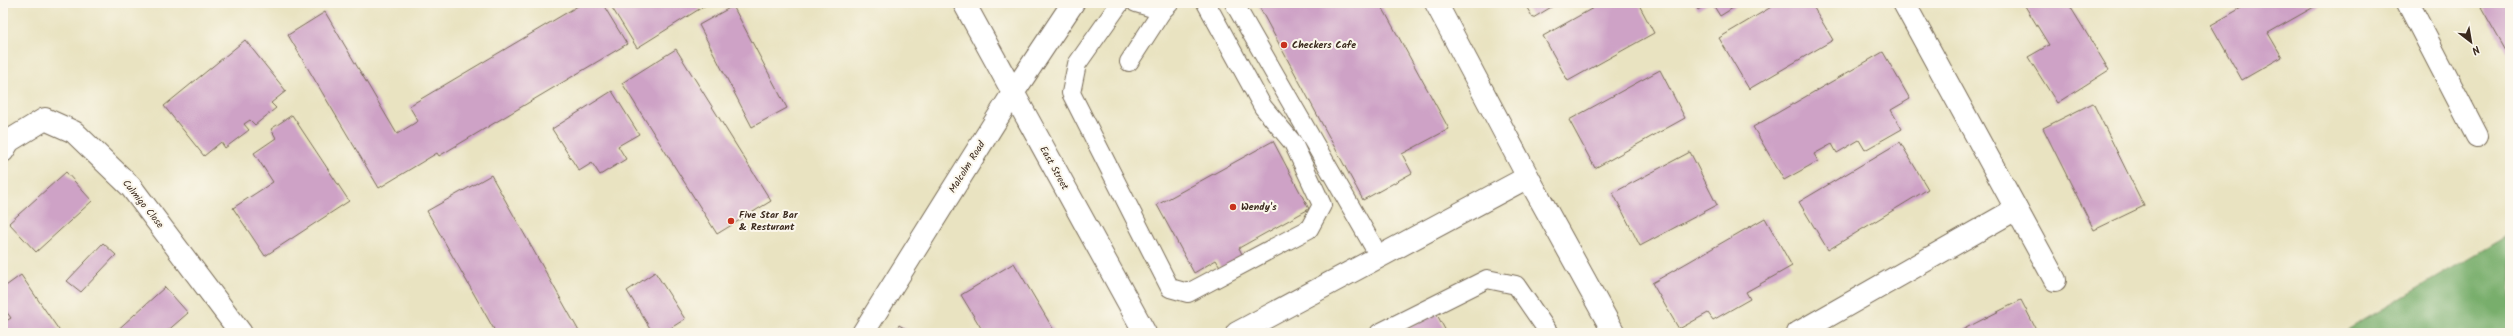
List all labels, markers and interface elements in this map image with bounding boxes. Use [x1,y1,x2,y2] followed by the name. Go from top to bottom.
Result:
[2451,22,2491,62] north arrow
[1292,37,1356,53] place label: Checkers Cafe
[1279,40,1289,50] marker: Checkers Cafe
[2468,40,2483,59] text: N
[945,137,990,196] street label: Malcolm Road
[1035,143,1073,193] street label: East Street
[118,176,168,232] street label: Culmigo Close
[1241,199,1277,215] place label: Wendy's
[1228,202,1238,212] marker: Wendy's
[739,207,798,235] place label: Five Star Bar & Resturant
[726,216,736,226] marker: Five Star Bar & Resturant

